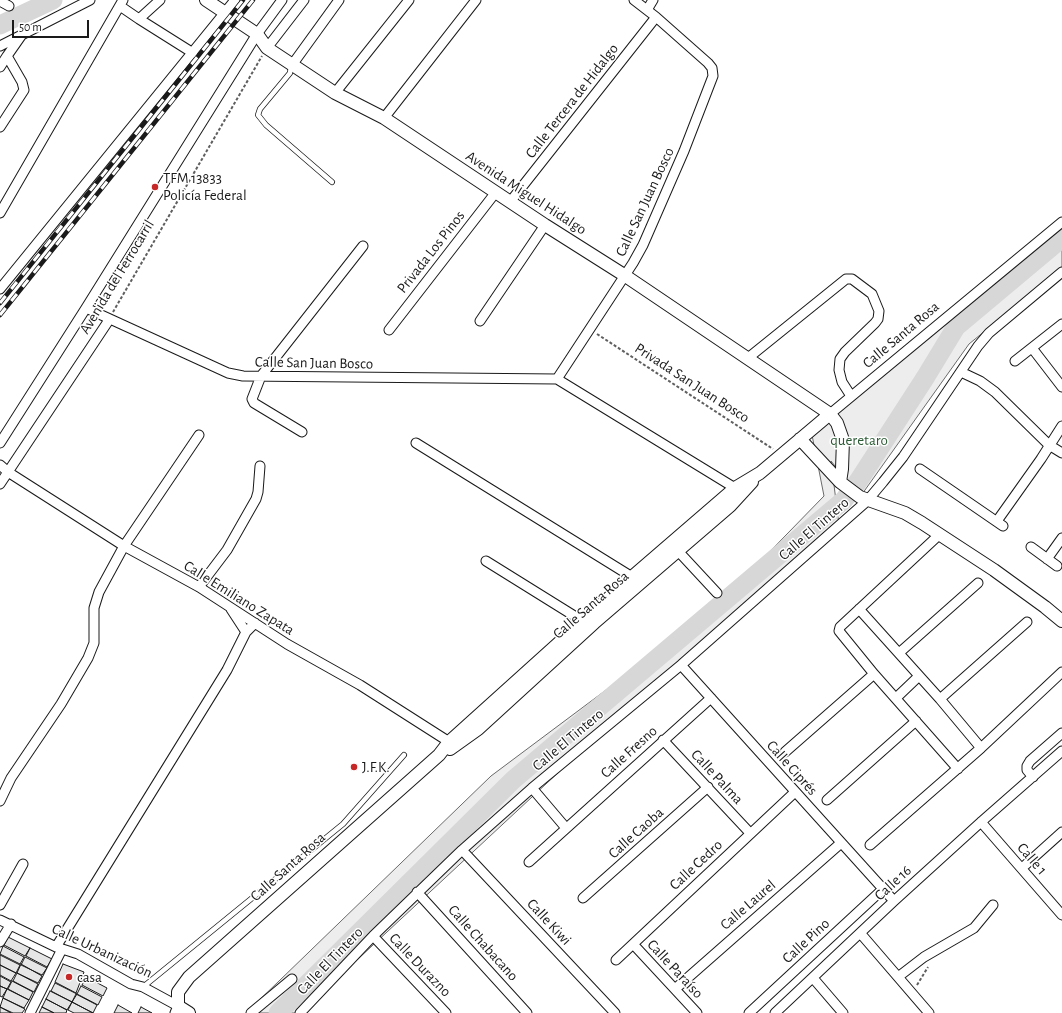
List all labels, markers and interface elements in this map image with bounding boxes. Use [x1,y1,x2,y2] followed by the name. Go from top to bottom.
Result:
[14,12,91,38] scale bar
[19,21,42,33] text: 50 m
[522,40,622,162] street label: Calle Tercera de Hidalgo
[612,145,678,259] street label: Calle San Juan Bosco
[462,147,590,239] street label: Avenida Miguel Hidalgo
[163,169,247,204] place label: TFM 13833 Policía Federal
[150,182,160,192] marker: TFM 13833 Policía Federal
[393,207,469,297] street label: Privada Los Pinos
[76,217,158,337] street label: Avenida del Ferrocarril
[859,298,943,372] street label: Calle Santa Rosa
[631,339,753,427] street label: Privada San Juan Bosco
[255,353,373,373] street label: Calle San Juan Bosco
[830,431,888,449] park label: queretaro
[775,494,853,564] street label: Calle El Tintero
[180,557,298,639] street label: Calle Emiliano Zapata
[549,567,633,643] street label: Calle Santa Rosa
[529,705,607,775] street label: Calle El Tintero
[597,722,661,782] street label: Calle Fresno
[763,737,821,799] street label: Calle Ciprés
[687,746,747,808] street label: Calle Palma
[362,758,390,776] place label: J.F.K.
[349,762,359,772] marker: J.F.K.
[605,803,667,863] street label: Calle Caoba
[247,829,329,905] street label: Calle Santa Rosa
[666,836,726,894] street label: Calle Cedro
[1013,839,1051,879] street label: Calle 1
[871,862,915,904] street label: Calle 16
[717,876,779,934] street label: Calle Laurel
[523,895,575,949] street label: Calle Kiwi
[444,901,522,985] street label: Calle Chabacano
[779,915,833,967] street label: Calle Pino
[49,920,155,982] street label: Calle Urbanización
[293,923,367,999] street label: Calle El Tintero
[385,929,455,1001] street label: Calle Durazno
[643,936,707,1002] street label: Calle Paraíso
[77,968,102,986] place label: casa
[64,972,74,982] marker: casa

